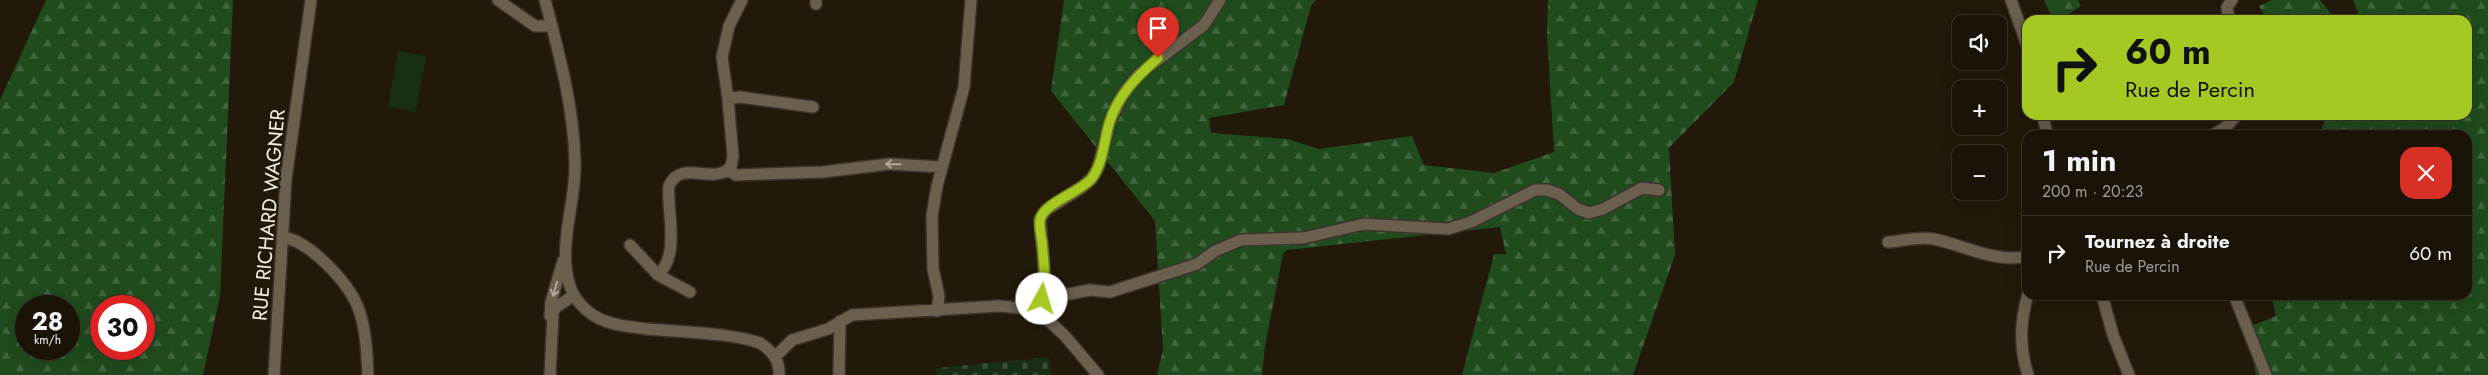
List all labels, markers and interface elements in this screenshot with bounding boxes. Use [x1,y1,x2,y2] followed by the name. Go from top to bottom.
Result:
[1137,7,1179,58] pin
[1144,14,1172,42] icon: arrive
[1952,15,2007,200] map controls
[1952,15,2007,70] button: sound
[2125,27,2211,77] text: 60 m
[2042,35,2107,100] icon: right
[2125,73,2255,105] text: Rue de Percin
[1952,80,2007,135] button: +
[245,108,293,322] street label: RUE RICHARD WAGNER
[2042,139,2116,182] text: 1 min
[1952,145,2007,200] button: −
[2400,147,2452,199] button: close
[886,160,902,169] one-way arrow
[2042,180,2143,203] text: 200 m · 20:23
[2085,228,2230,255] text: Tournez à droite
[2042,239,2070,267] icon: right
[2409,240,2452,267] text: 60 m
[2085,255,2180,278] text: Rue de Percin
[1015,272,1067,324] position arrow
[549,281,559,297] one-way arrow
[90,295,155,360] speed limit sign: 30
[31,303,64,339] text: 28
[34,331,61,349] text: km/h

